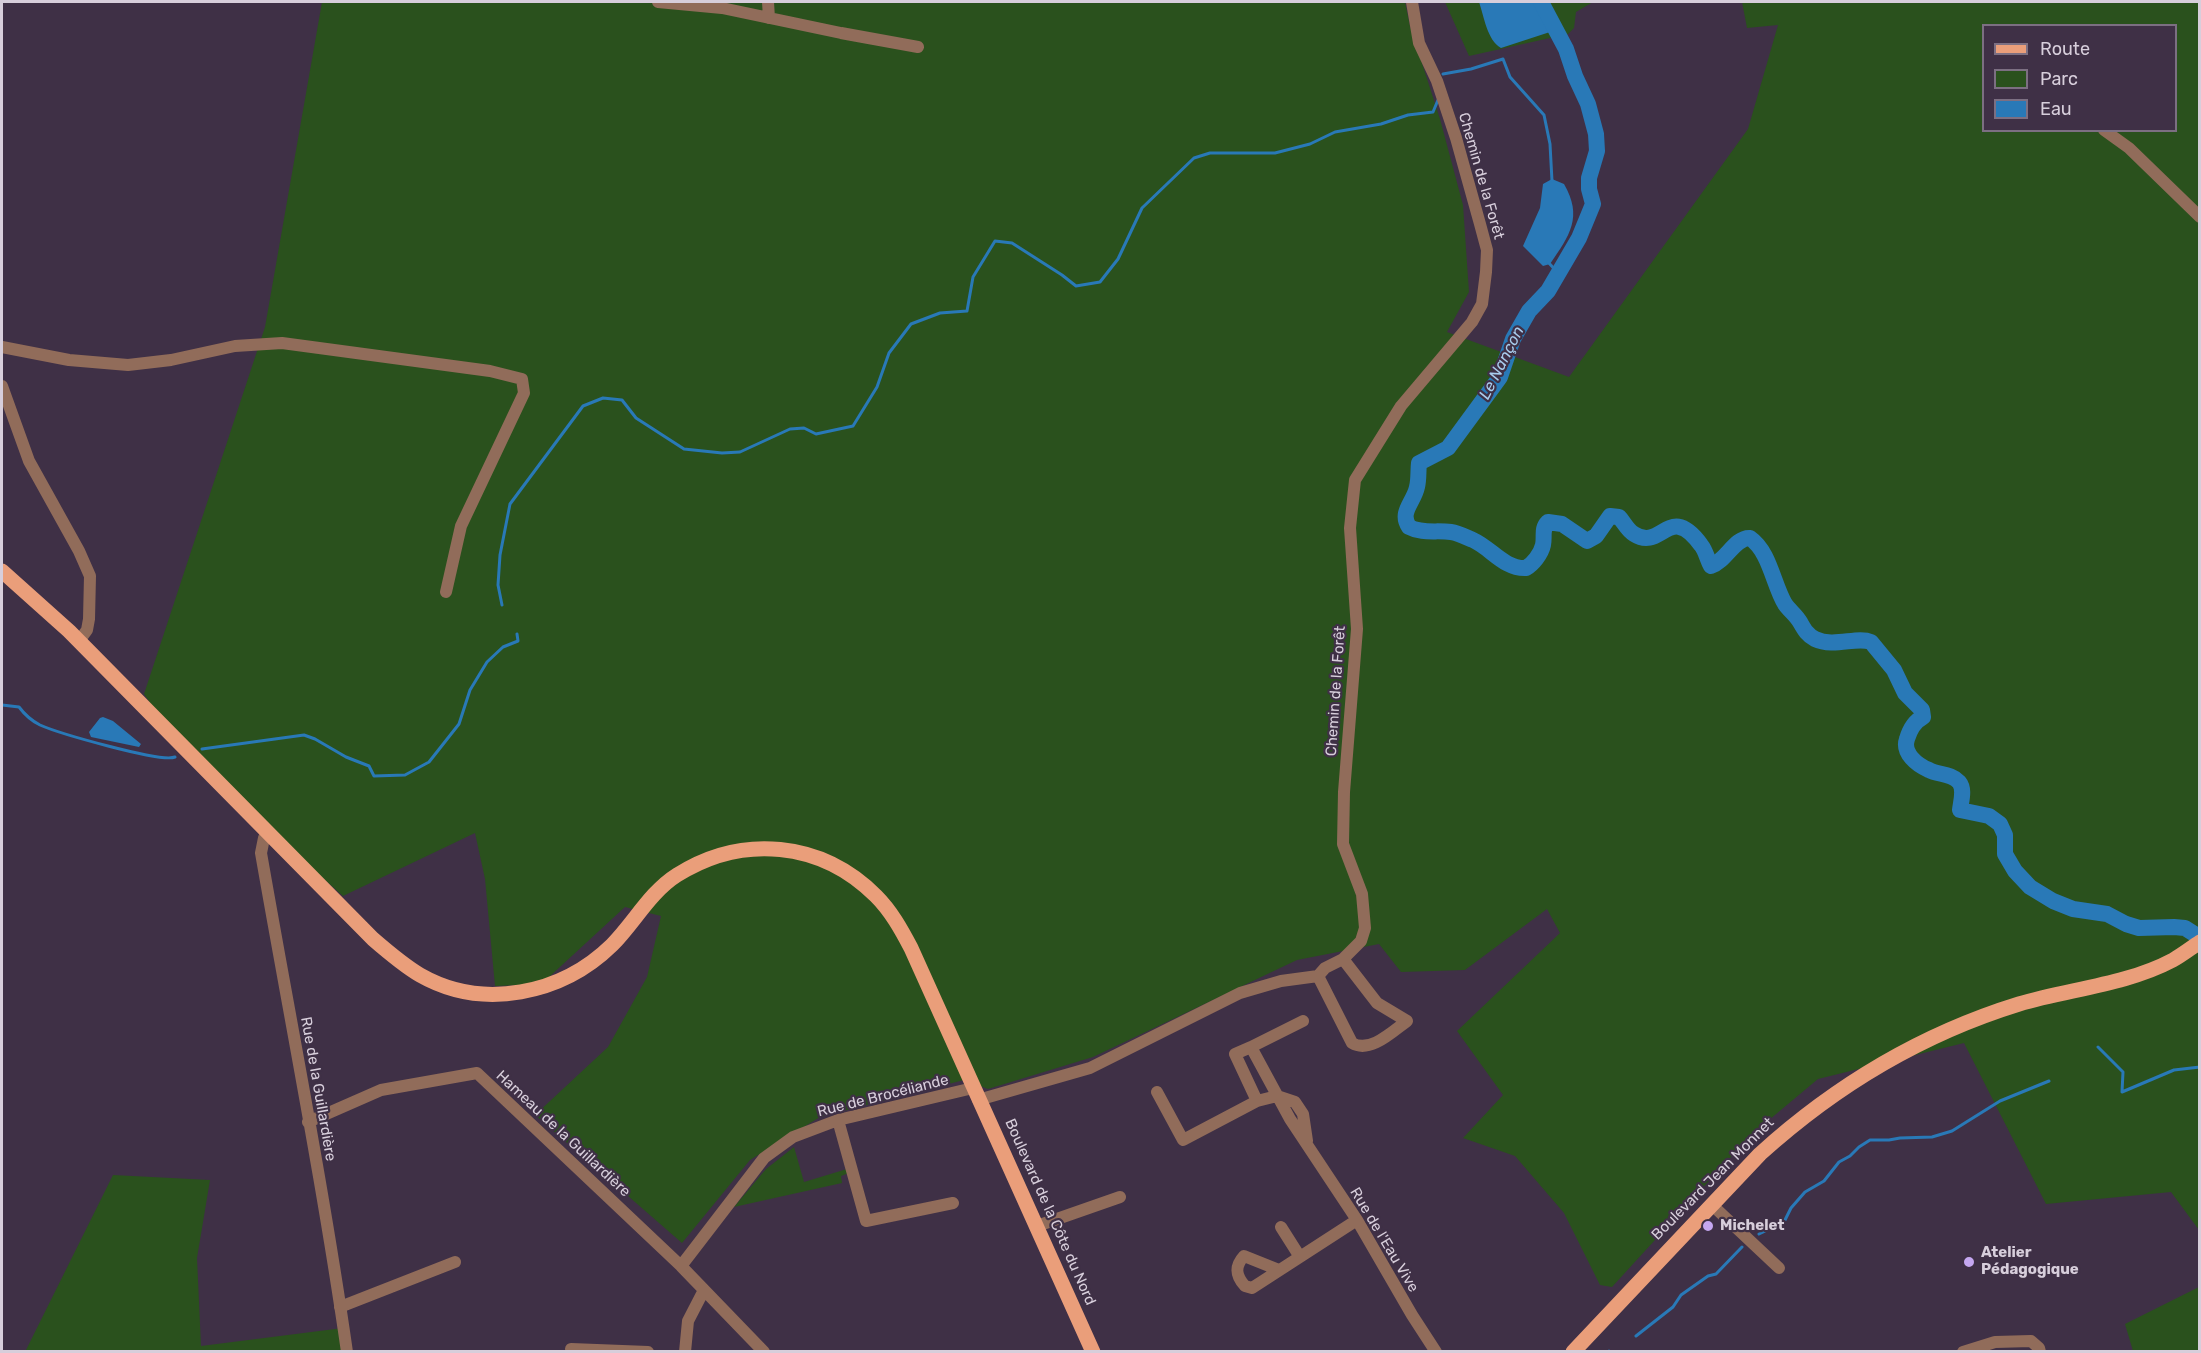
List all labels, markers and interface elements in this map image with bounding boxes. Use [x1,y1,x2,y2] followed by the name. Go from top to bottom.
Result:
[1982,24,2177,132] legend
[2040,38,2090,60] text: Route
[2040,68,2078,90] text: Parc
[2040,98,2072,120] text: Eau
[1454,111,1508,241] street label: Chemin de la Forêt
[1475,323,1529,403] water label: Le Nançon
[1322,625,1350,757] street label: Chemin de la Forêt
[296,1015,340,1163] street label: Rue de la Guillardière
[492,1067,634,1201] street label: Hameau de la Guillardière
[815,1071,951,1121] street label: Rue de Brocéliande
[1648,1114,1778,1244] street label: Boulevard Jean Monnet
[1001,1116,1099,1308] street label: Boulevard de la Côte du Nord
[1346,1184,1422,1296] street label: Rue de l'Eau Vive
[1720,1217,1784,1235] place label: Michelet
[1701,1219,1715,1233] marker: Michelet
[1981,1244,2079,1279] place label: Atelier Pédagogique
[1962,1255,1976,1269] marker: Atelier Pédagogique

